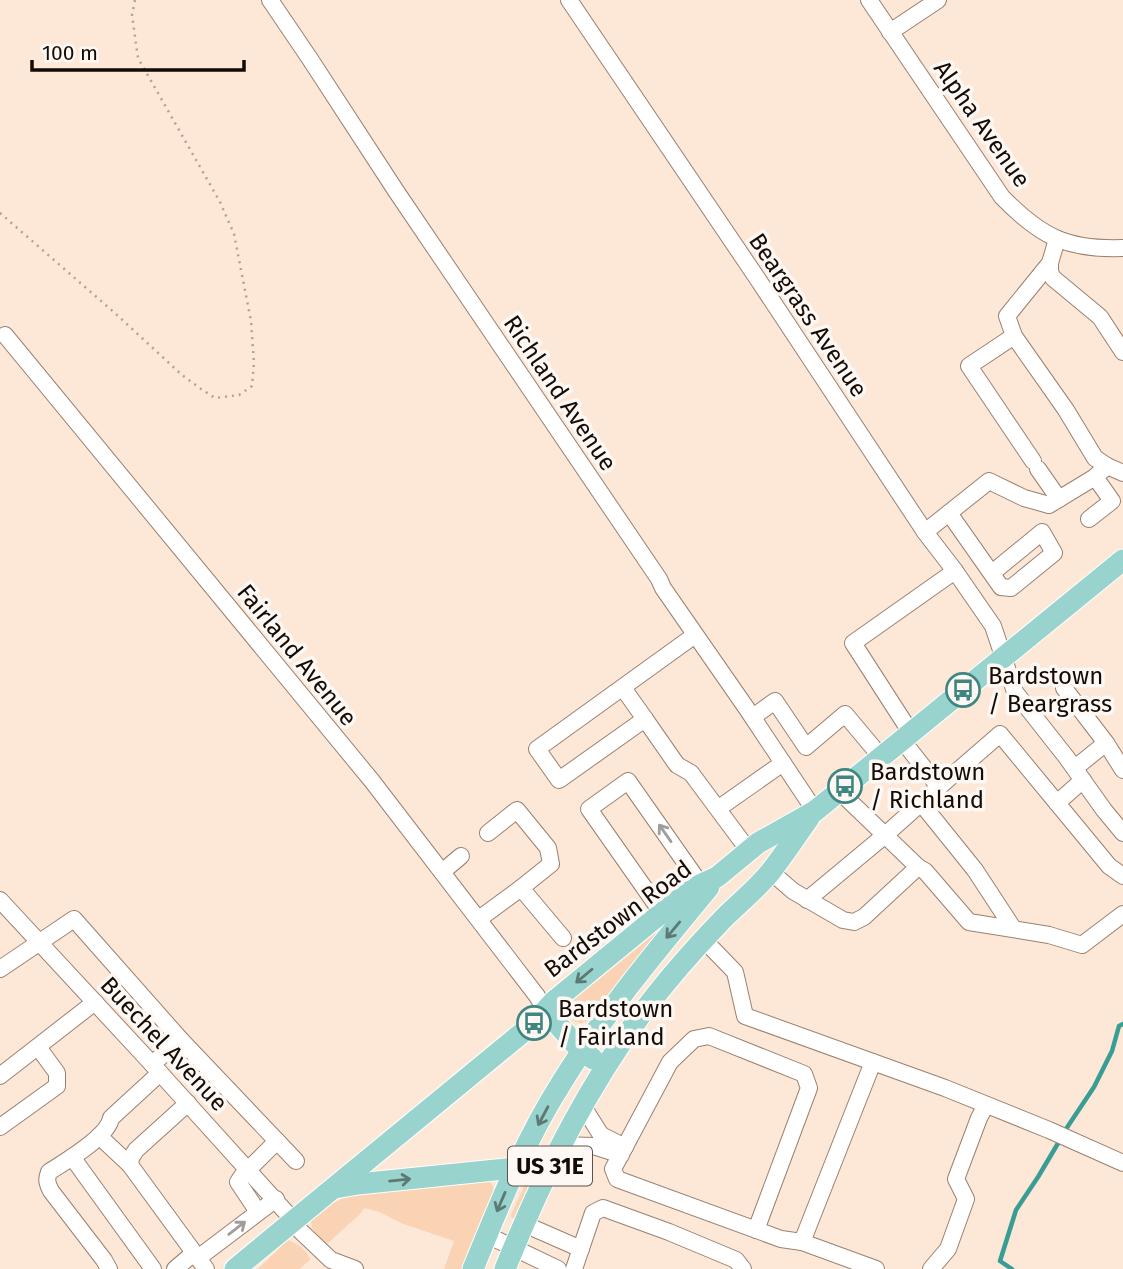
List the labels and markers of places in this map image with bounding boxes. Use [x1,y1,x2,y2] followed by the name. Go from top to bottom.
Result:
[988,662,1112,718] place label: Bardstown / Beargrass
[944,671,982,709] bus stop icon: Bardstown / Beargrass
[870,758,985,814] place label: Bardstown / Richland
[826,767,864,805] bus stop icon: Bardstown / Richland
[558,995,673,1051] place label: Bardstown / Fairland
[515,1004,553,1042] bus stop icon: Bardstown / Fairland

